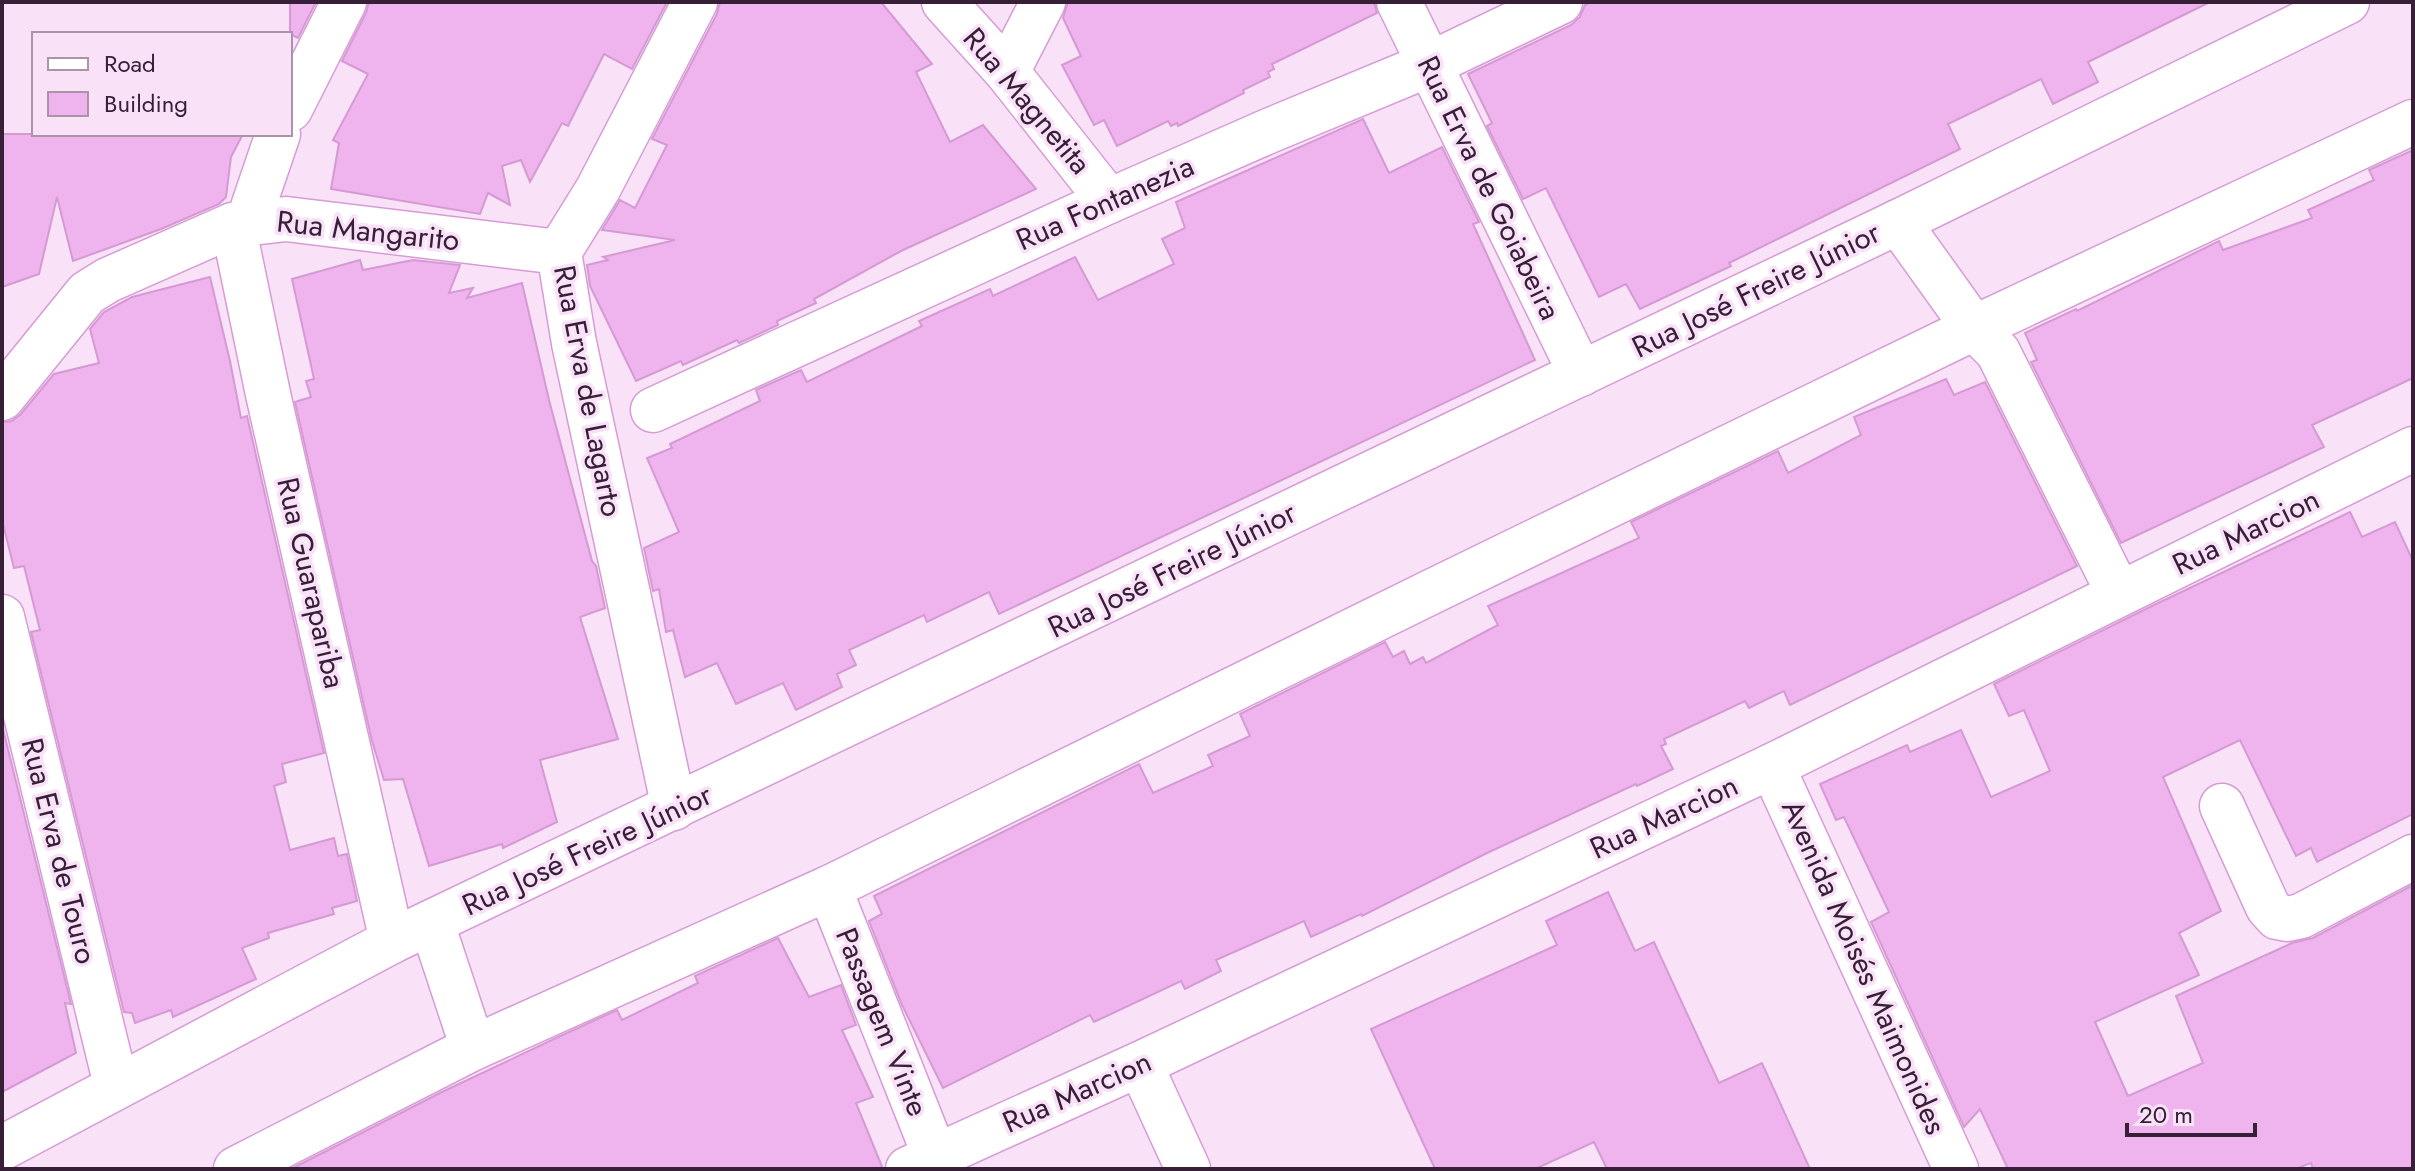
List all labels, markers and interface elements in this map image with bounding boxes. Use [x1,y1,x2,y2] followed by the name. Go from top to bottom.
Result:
[953,18,1102,183] street label: Rua Magnetita
[32,32,292,136] legend
[104,46,156,81] text: Road
[1407,49,1572,327] street label: Rua Erva de Goiabeira
[104,86,188,121] text: Building
[1009,144,1201,261] street label: Rua Fontanezia
[274,200,462,261] street label: Rua Mangarito
[1625,211,1888,368] street label: Rua José Freire Júnior
[543,262,634,520] street label: Rua Erva de Lagarto
[266,473,357,693] street label: Rua Guarapariba
[2165,477,2327,586] street label: Rua Marcion
[1041,491,1304,648] street label: Rua José Freire Júnior
[11,734,108,968] street label: Rua Erva de Touro
[1583,763,1745,870] street label: Rua Marcion
[455,772,719,926] street label: Rua José Freire Júnior
[1771,793,1958,1141] street label: Avenida Moisés Maimonides
[825,921,940,1122] street label: Passagem Vinte
[996,1040,1158,1143] street label: Rua Marcion
[2127,1087,2255,1137] scale bar
[2139,1097,2193,1132] text: 20 m

